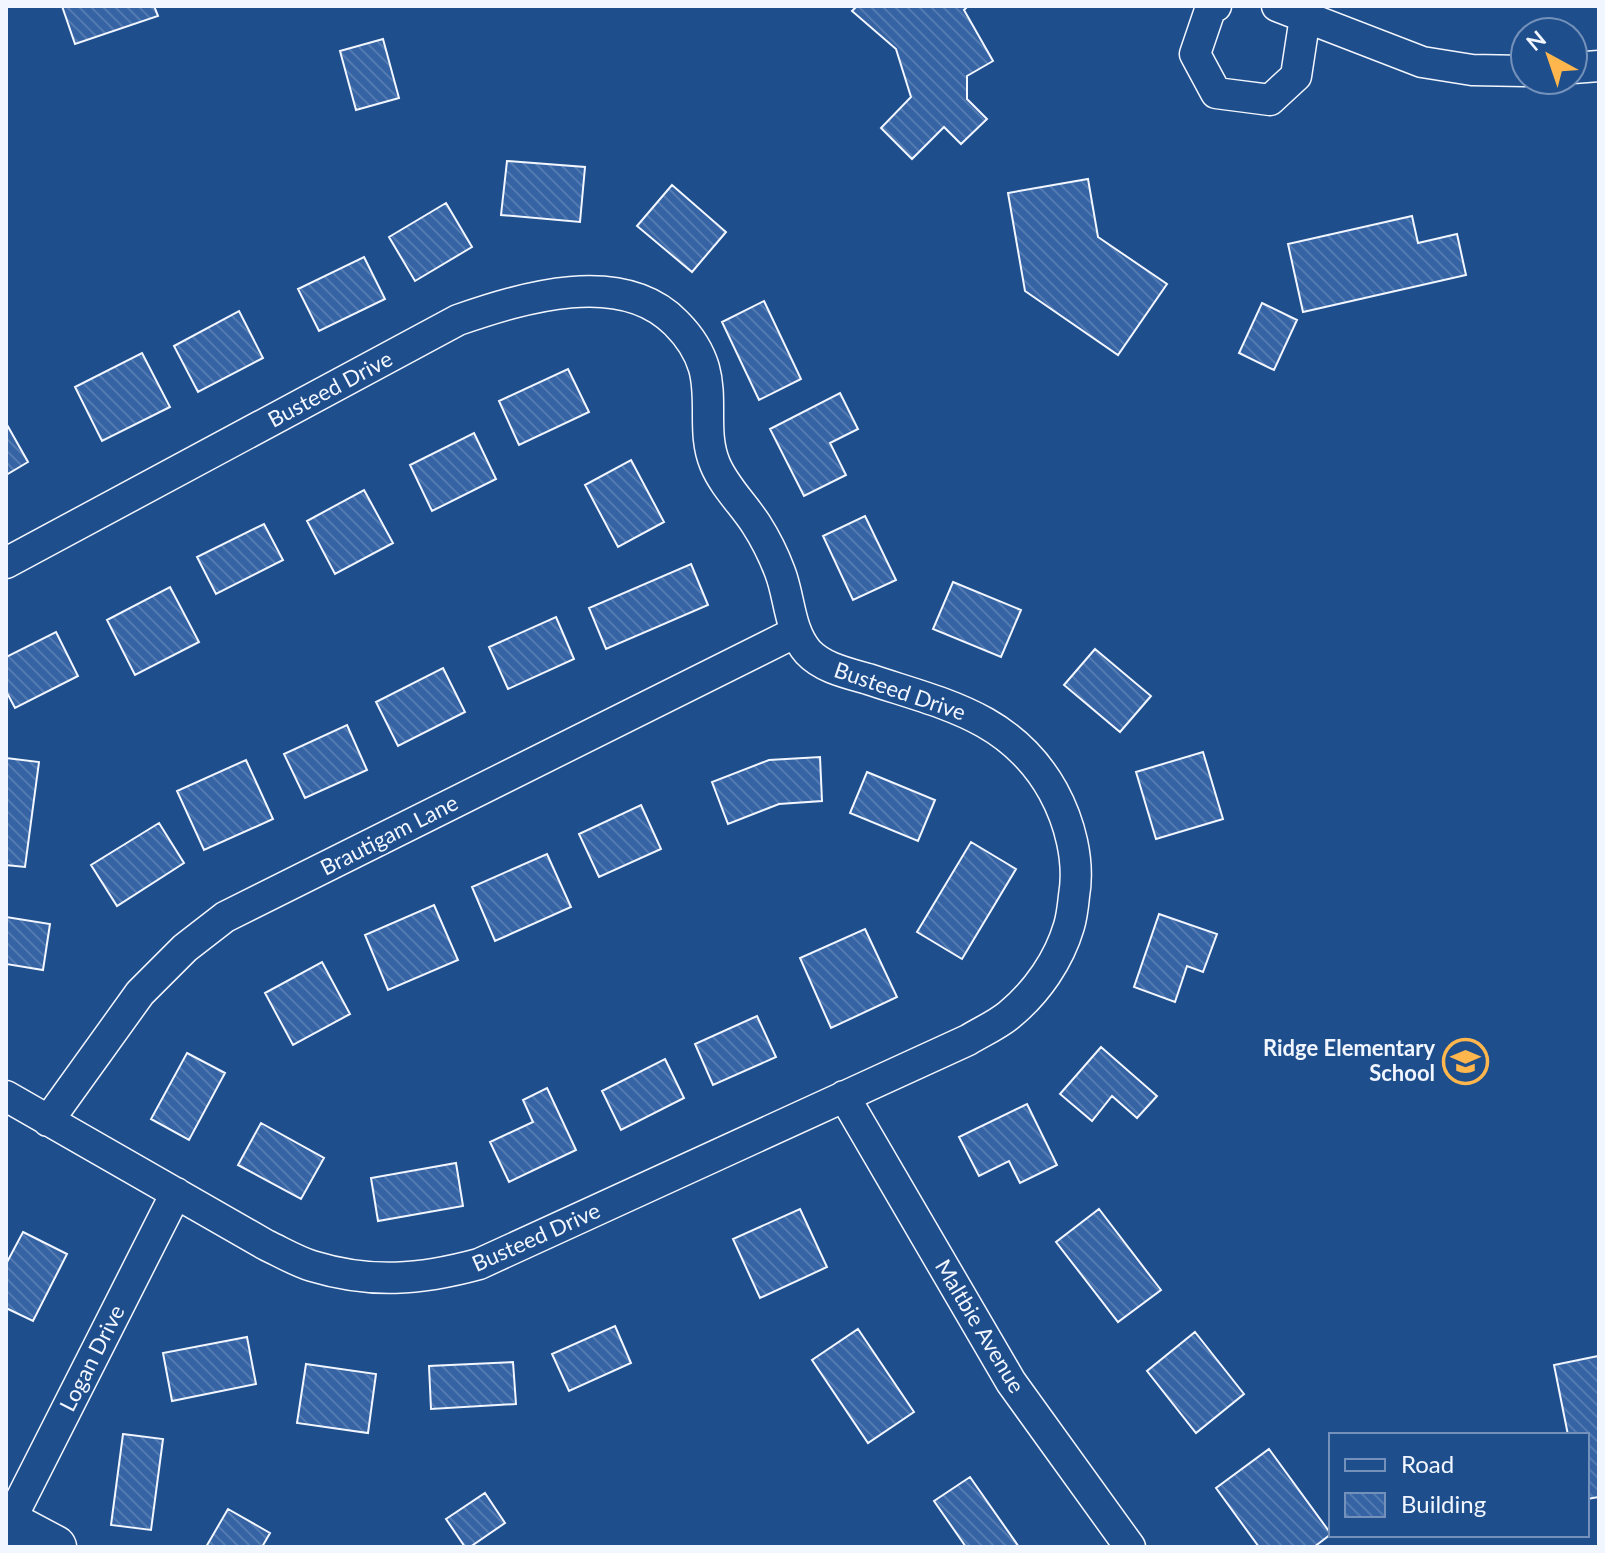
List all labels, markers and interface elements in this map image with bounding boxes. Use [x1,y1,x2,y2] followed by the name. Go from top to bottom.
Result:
[1509,16,1589,96] north arrow
[1521,25,1551,56] text: N
[263,344,397,433] street label: Busteed Drive
[831,655,969,726] street label: Busteed Drive
[315,788,462,881] street label: Brautigam Lane
[1263,1034,1435,1086] place label: Ridge Elementary School
[1442,1037,1490,1085] school or university icon: Ridge Elementary School
[468,1196,604,1277] street label: Busteed Drive
[930,1254,1031,1397] street label: Maltbie Avenue
[53,1300,130,1415] street label: Logan Drive
[1329,1433,1589,1537] legend
[1401,1449,1454,1478] text: Road
[1401,1489,1486,1518] text: Building

